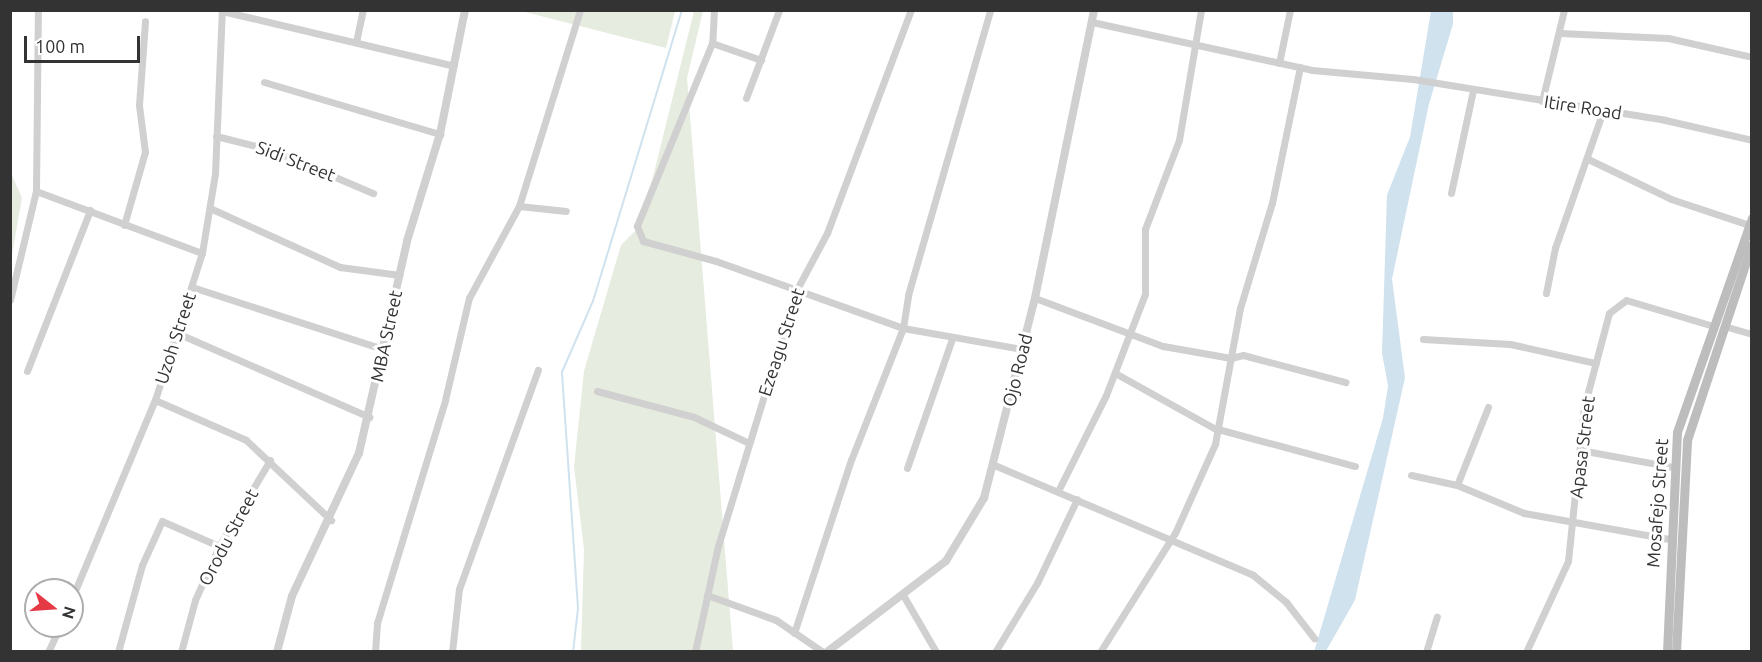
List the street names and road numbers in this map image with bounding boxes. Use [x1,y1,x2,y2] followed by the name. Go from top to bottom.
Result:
[1543,90,1623,124] street label: Itire Road
[253,136,339,186] street label: Sidi Street
[753,285,809,399] street label: Ezeagu Street
[366,288,406,384] street label: MBA Street
[150,289,200,387] street label: Uzoh Street
[998,331,1036,409] street label: Ojo Road
[1565,395,1599,499] street label: Apasa Street
[1642,438,1672,568] street label: Mosafejo Street
[193,485,263,589] street label: Orodu Street

